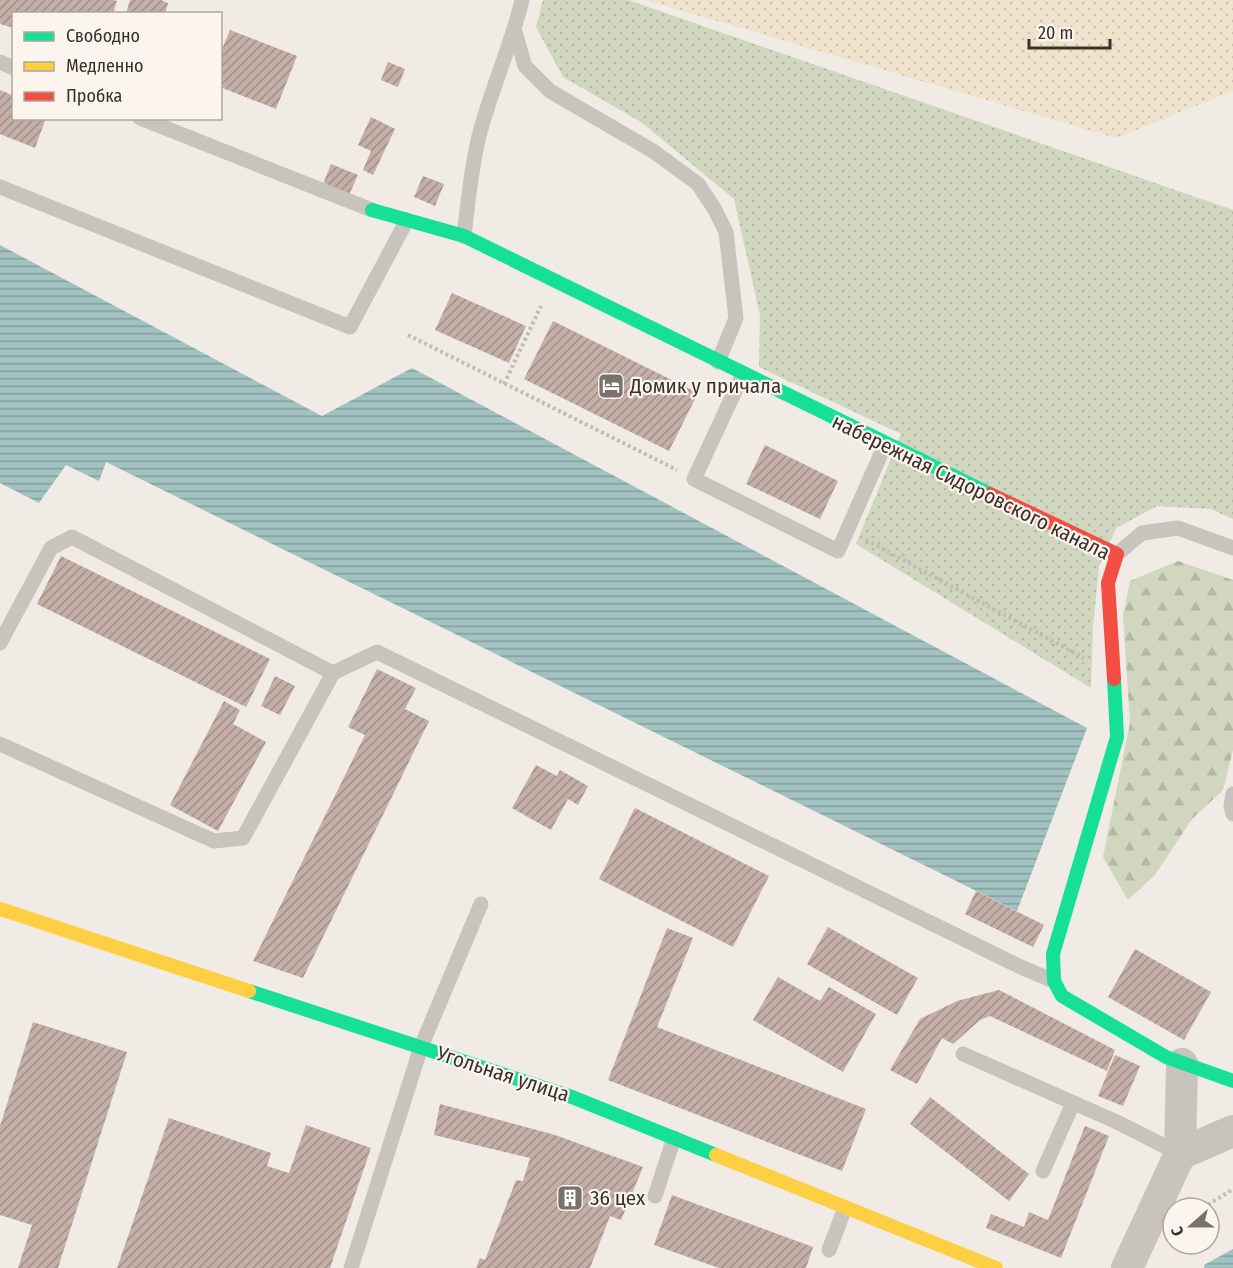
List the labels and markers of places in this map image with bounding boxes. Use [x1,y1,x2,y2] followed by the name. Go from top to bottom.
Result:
[596,371,626,401] hotel icon: Домик у причала
[629,373,781,399] place label: Домик у причала
[555,1183,585,1213] building icon: 36 цех
[590,1185,646,1211] place label: 36 цех

